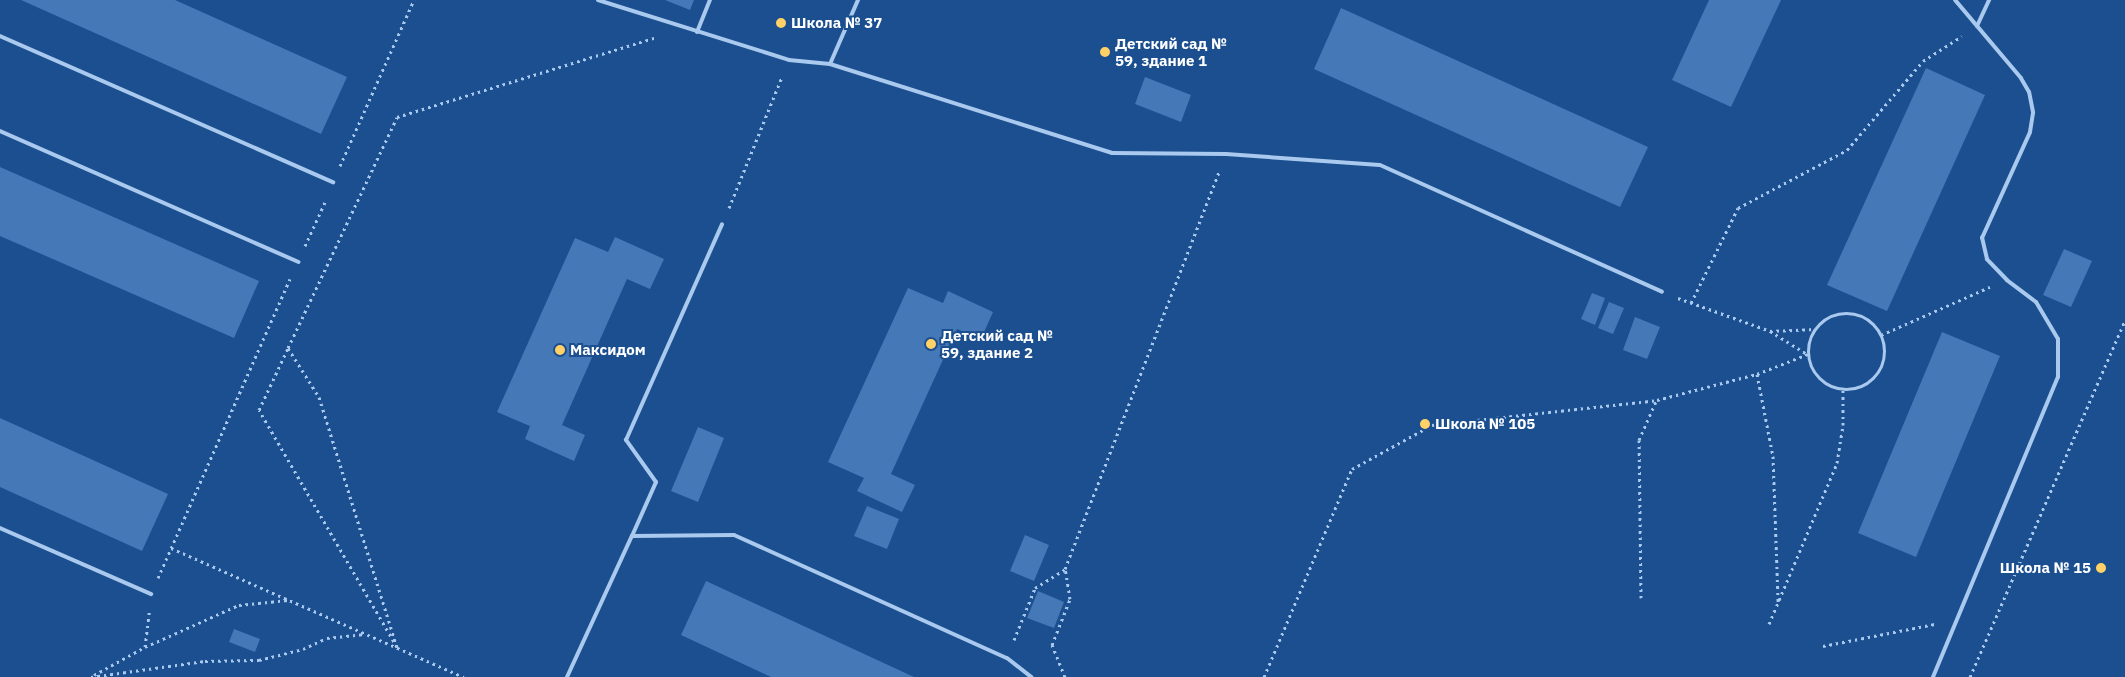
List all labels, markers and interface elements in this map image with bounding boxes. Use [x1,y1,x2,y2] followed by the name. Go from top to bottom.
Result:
[791,14,882,32] place label: Школа № 37
[775,17,787,29] marker: Школа № 37
[1115,34,1227,69] place label: Детский сад № 59, здание 1
[1099,46,1111,58] marker: Детский сад № 59, здание 1
[941,326,1053,361] place label: Детский сад № 59, здание 2
[925,338,937,350] marker: Детский сад № 59, здание 2
[570,341,646,359] place label: Максидом
[554,344,566,356] marker: Максидом
[1435,415,1535,433] place label: Школа № 105
[1419,418,1431,430] marker: Школа № 105
[2000,559,2091,577] place label: Школа № 15
[2095,562,2107,574] marker: Школа № 15

